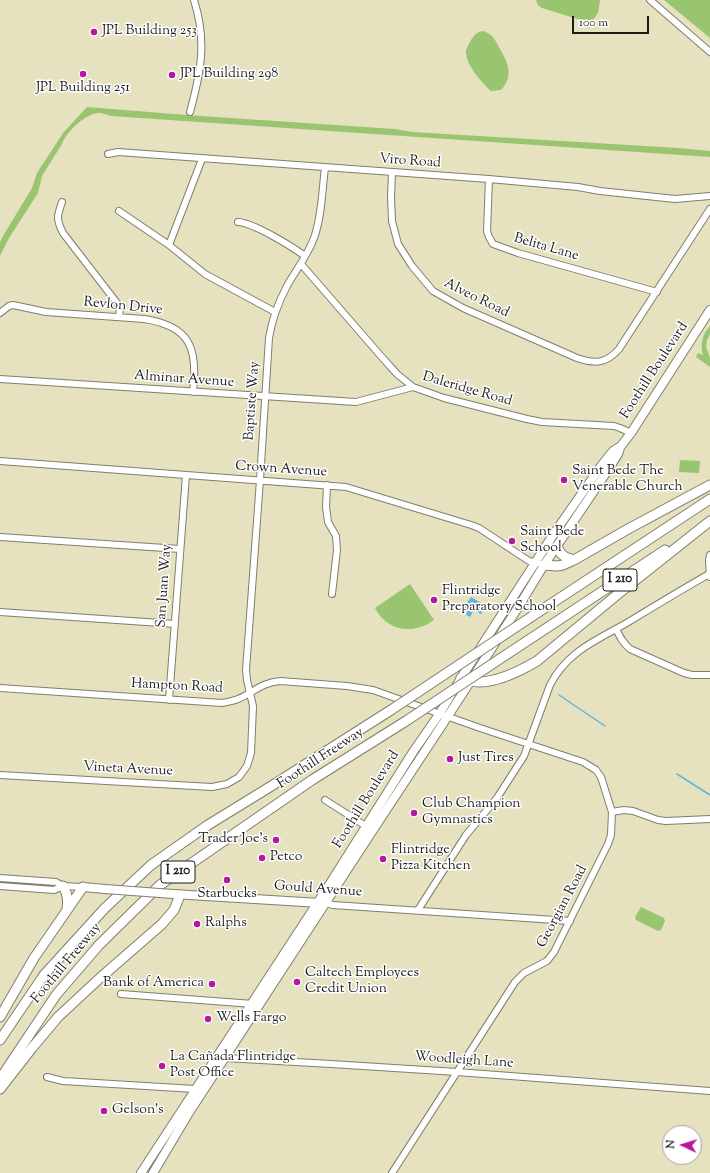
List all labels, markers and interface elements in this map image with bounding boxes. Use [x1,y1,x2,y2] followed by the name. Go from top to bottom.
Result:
[574,8,651,34] scale bar
[579,14,608,32] text: 100 m
[102,24,197,40] place label: JPL Building 253
[89,27,99,37] marker: JPL Building 253
[180,67,278,83] place label: JPL Building 298
[78,69,88,79] marker: JPL Building 251
[167,70,177,80] marker: JPL Building 298
[36,81,130,97] place label: JPL Building 251
[379,151,441,173] street label: Viro Road
[512,231,580,265] street label: Belita Lane
[441,276,511,322] street label: Alveo Road
[83,294,163,320] street label: Revlon Drive
[617,319,693,423] street label: Foothill Boulevard
[242,361,264,441] street label: Baptiste Way
[133,368,235,392] street label: Alminar Avenue
[420,369,514,411] street label: Daleridge Road
[234,458,328,482] street label: Crown Avenue
[572,464,683,496] place label: Saint Bede The Venerable Church
[559,475,569,485] marker: Saint Bede The Venerable Church
[520,525,584,558] place label: Saint Bede School
[507,536,517,546] marker: Saint Bede School
[154,544,176,628] street label: San Juan Way
[603,569,637,591] road number: I 210
[442,584,556,616] place label: Flintridge Preparatory School
[429,595,439,605] marker: Flintridge Preparatory School
[131,676,223,698] street label: Hampton Road
[275,725,367,793] street label: Foothill Freeway
[330,748,404,852] street label: Foothill Boulevard
[458,751,514,767] place label: Just Tires
[445,754,455,764] marker: Just Tires
[83,759,173,781] street label: Vineta Avenue
[422,797,521,830] place label: Club Champion Gymnastics
[409,808,419,818] marker: Club Champion Gymnastics
[199,832,268,848] place label: Trader Joe's
[271,835,281,845] marker: Trader Joe's
[391,843,471,876] place label: Flintridge Pizza Kitchen
[270,850,303,866] place label: Petco
[257,853,267,863] marker: Petco
[378,854,388,864] marker: Flintridge Pizza Kitchen
[161,861,195,883] road number: I 210
[534,863,592,951] street label: Georgian Road
[222,875,232,885] marker: Starbucks
[273,879,363,901] street label: Gould Avenue
[197,887,257,903] place label: Starbucks
[205,916,247,932] place label: Ralphs
[192,919,202,929] marker: Ralphs
[28,920,106,1008] street label: Foothill Freeway
[305,966,419,998] place label: Caltech Employees Credit Union
[103,976,204,992] place label: Bank of America
[292,977,302,987] marker: Caltech Employees Credit Union
[207,979,217,989] marker: Bank of America
[216,1011,286,1027] place label: Wells Fargo
[203,1014,213,1024] marker: Wells Fargo
[414,1049,514,1073] street label: Woodleigh Lane
[170,1050,296,1082] place label: La Cañada Flintridge Post Office
[157,1061,167,1071] marker: La Cañada Flintridge Post Office
[112,1103,164,1119] place label: Gelson's
[99,1106,109,1116] marker: Gelson's
[662,1125,702,1165] north arrow
[663,1139,679,1149] text: N

